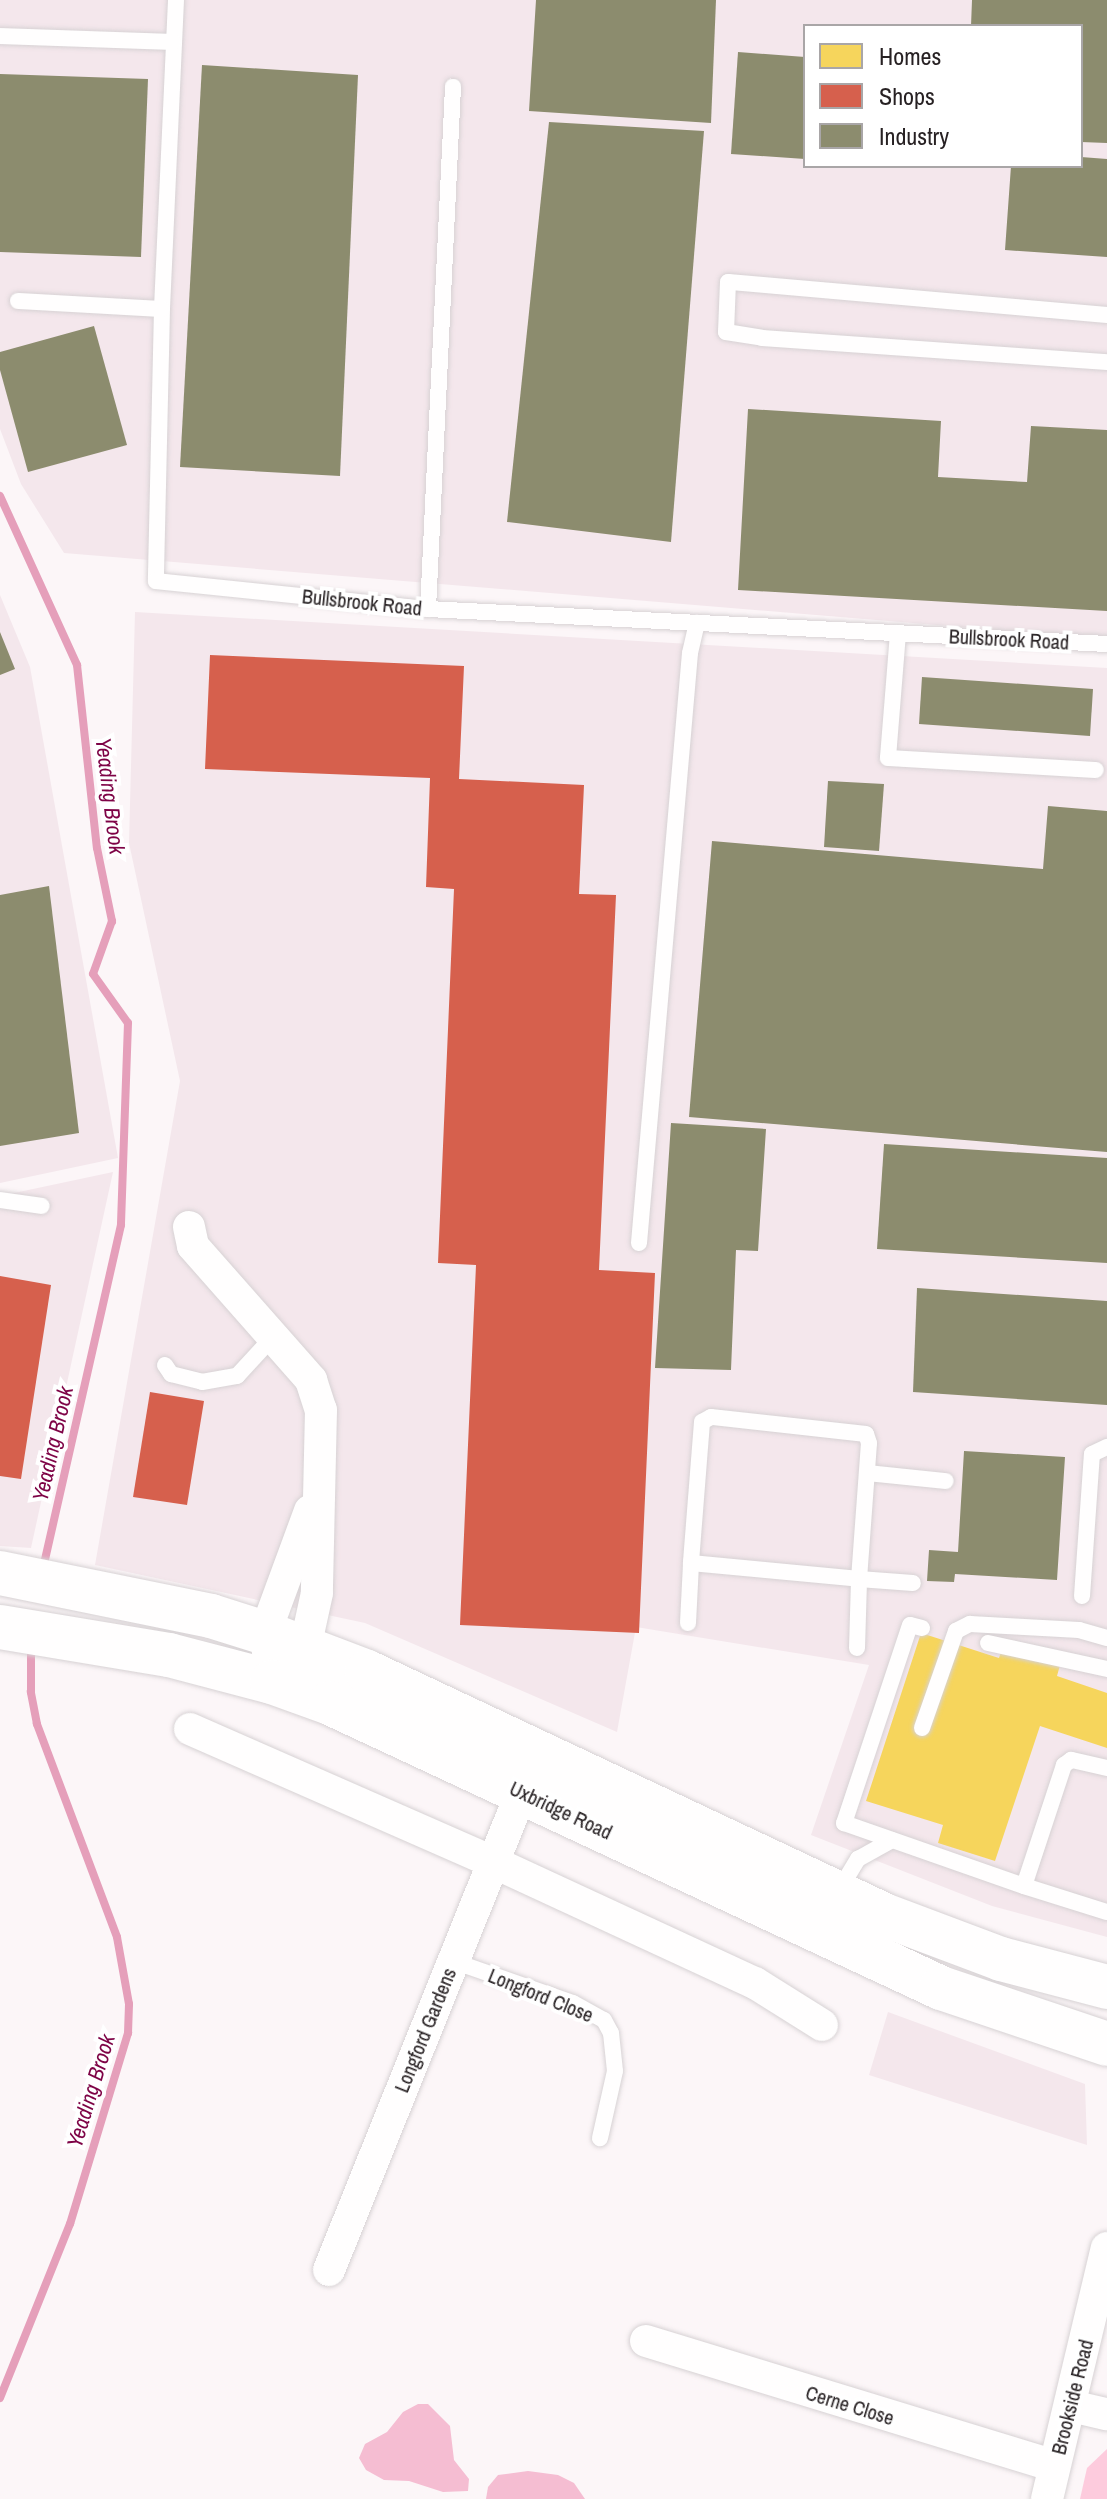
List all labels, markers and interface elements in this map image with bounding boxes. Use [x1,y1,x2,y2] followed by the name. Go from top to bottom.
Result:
[803,24,1083,168] legend
[879,40,941,72] text: Homes
[879,80,935,112] text: Shops
[879,120,949,152] text: Industry
[301,584,423,620] street label: Bullsbrook Road
[948,624,1070,654] street label: Bullsbrook Road
[90,736,130,856] water label: Yeading Brook
[27,1384,79,1504] water label: Yeading Brook
[506,1776,616,1844] street label: Uxbridge Road
[485,1963,597,2027] street label: Longford Close
[389,1964,461,2096] street label: Longford Gardens
[61,2031,121,2151] water label: Yeading Brook
[1046,2337,1098,2457] street label: Brookside Road
[803,2380,897,2430] street label: Cerne Close

